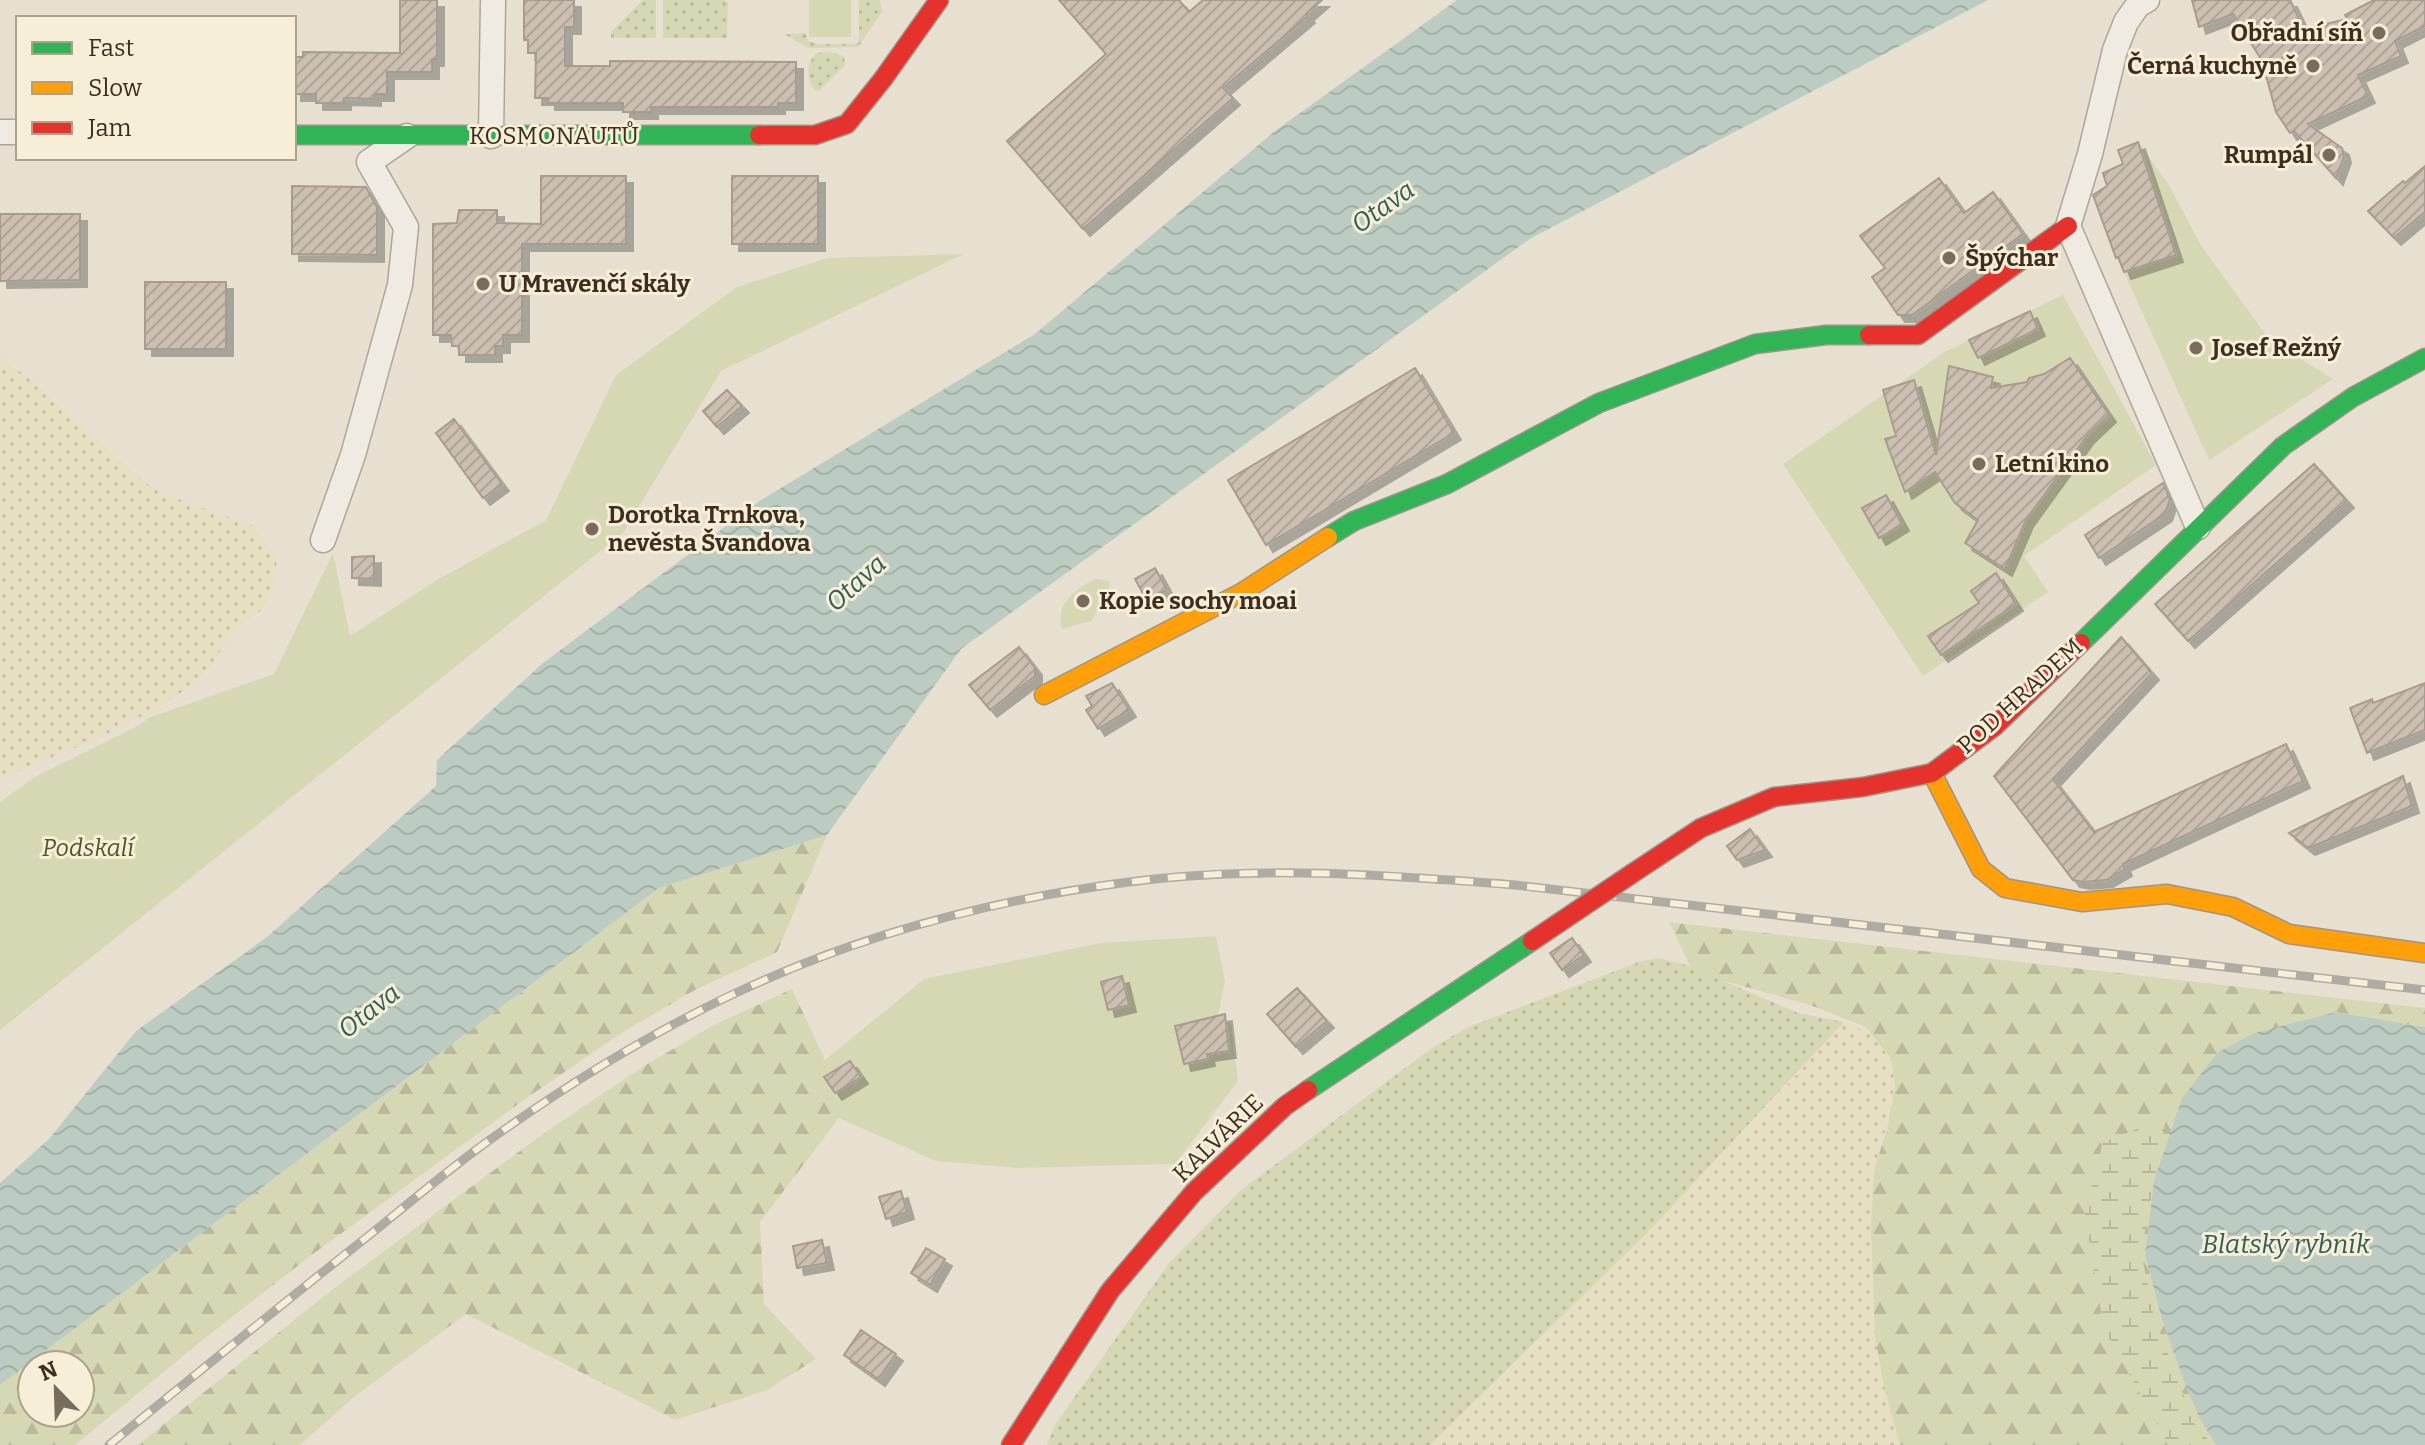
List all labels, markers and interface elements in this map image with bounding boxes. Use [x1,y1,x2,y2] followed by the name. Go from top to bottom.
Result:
[16,16,296,160] legend
[2230,19,2364,47] place label: Obřadní síň
[2370,24,2388,42] marker: Obřadní síň
[88,34,134,62] text: Fast
[2127,51,2297,80] place label: Černá kuchyně
[2304,57,2322,75] marker: Černá kuchyně
[88,74,143,102] text: Slow
[87,114,132,142] text: Jam
[469,121,639,150] street label: KOSMONAUTŮ
[2224,141,2314,169] place label: Rumpál
[2320,146,2338,164] marker: Rumpál
[1345,174,1421,240] water label: Otava
[1965,243,2058,272] place label: Špýchar
[1940,249,1958,267] marker: Špýchar
[499,270,691,298] place label: U Mravenčí skály
[474,275,492,293] marker: U Mravenčí skály
[2210,334,2342,362] place label: Josef Režný
[2187,339,2205,357] marker: Josef Režný
[1995,450,2109,478] place label: Letní kino
[1970,455,1988,473] marker: Letní kino
[608,501,811,557] place label: Dorotka Trnkova, nevěsta Švandova
[583,520,601,538] marker: Dorotka Trnkova, nevěsta Švandova
[820,548,892,618] water label: Otava
[1099,587,1297,615] place label: Kopie sochy moai
[1074,592,1092,610] marker: Kopie sochy moai
[1952,633,2088,759] street label: POD HRADEM
[42,834,136,862] park label: Podskalí
[332,977,406,1045] water label: Otava
[1166,1088,1269,1188] street label: KALVÁRIE
[2202,1229,2371,1260] water label: Blatský rybník
[16,1349,96,1429] north arrow
[35,1355,61,1387] text: N

